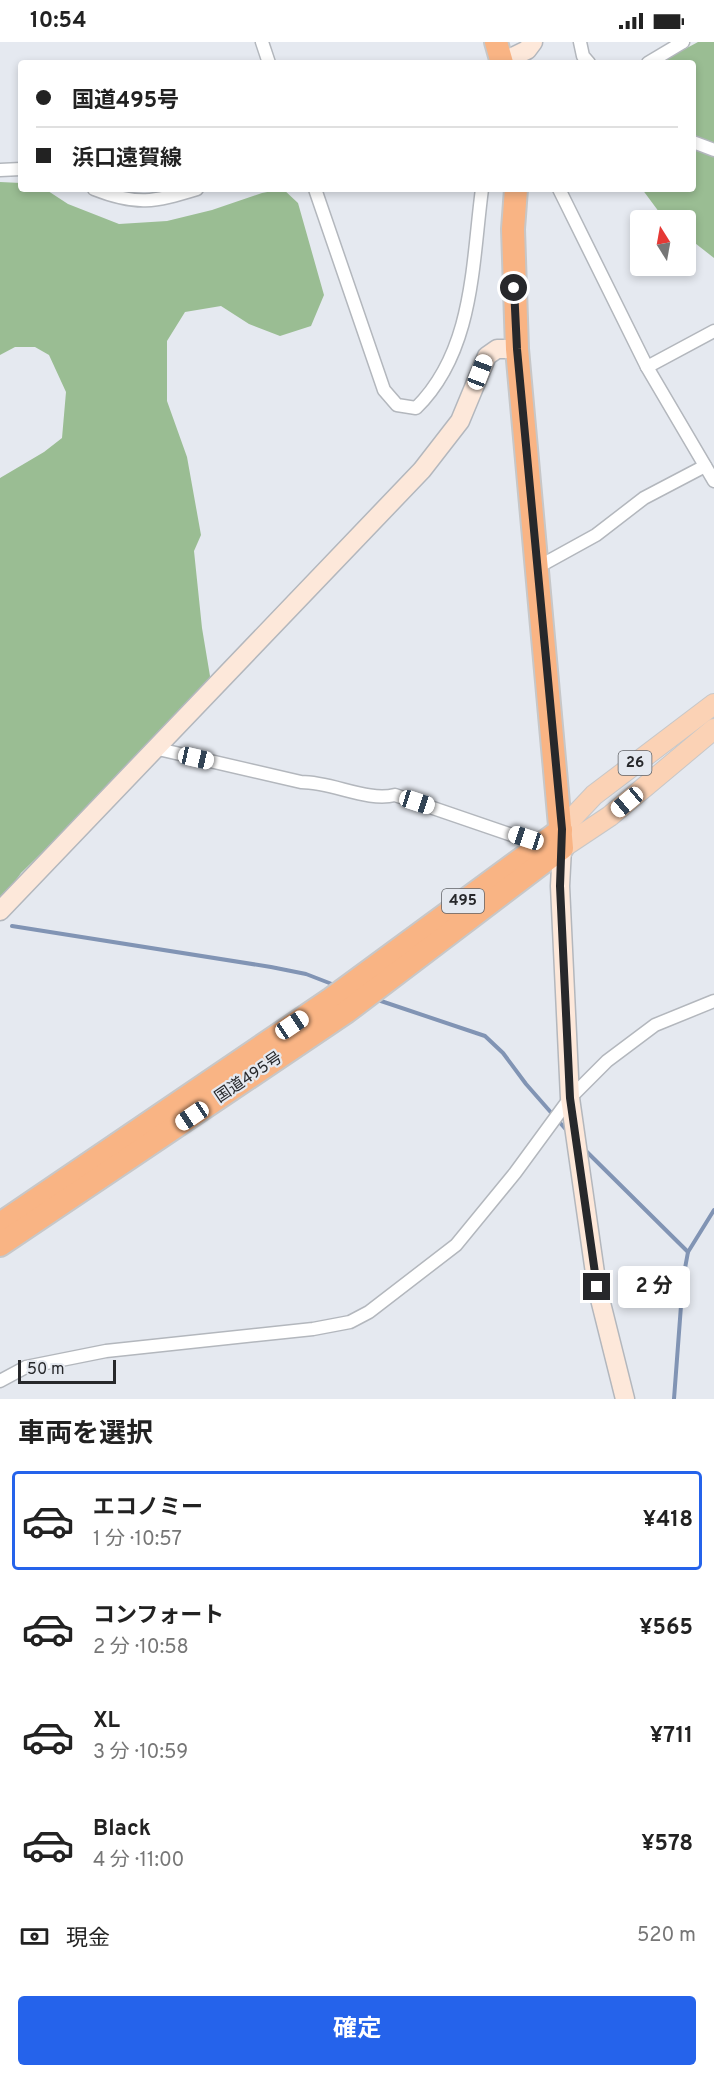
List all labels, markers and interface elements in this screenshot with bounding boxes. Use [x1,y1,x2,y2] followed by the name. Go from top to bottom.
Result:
[30,8,87,35] text: 10:54
[72,88,179,115] text: 国道495号
[72,146,182,173] text: 浜口遠賀線
[630,210,696,276] north arrow
[630,210,696,276] map controls
[500,274,527,301] route start
[465,352,495,392] car
[176,745,216,771] car
[618,751,652,775] road number: 26
[607,784,647,820] car
[397,788,437,816] car
[506,824,546,852] car
[442,889,484,913] road number: 495
[272,1007,312,1043] car
[211,1048,287,1108] street label: 国道495号
[172,1098,212,1134] car
[618,1266,690,1308] callout: 2 分
[583,1273,610,1300] route end
[635,1274,673,1300] text: 2 分
[18,1357,116,1384] scale bar
[27,1360,65,1380] text: 50 m
[18,1418,153,1452] text: 車両を選択
[21,1494,75,1548] icon: car
[93,1495,203,1522] text: エコノミー
[643,1507,693,1534] text: ¥418
[93,1527,182,1553] text: 1 分 · 10:57
[21,1602,75,1656] icon: car
[93,1603,224,1630] text: コンフォート
[639,1615,693,1642] text: ¥565
[93,1635,189,1661] text: 2 分 · 10:58
[93,1708,120,1735] text: XL
[21,1710,75,1764] icon: car
[650,1723,693,1750] text: ¥711
[93,1740,188,1766] text: 3 分 · 10:59
[93,1816,151,1843] text: Black
[21,1818,75,1872] icon: car
[641,1831,693,1858] text: ¥578
[93,1848,184,1874] text: 4 分 · 11:00
[18,1920,51,1953] icon: cash
[637,1923,696,1949] text: 520 m
[66,1926,110,1953] text: 現金
[18,1996,696,2065] button: 確定

